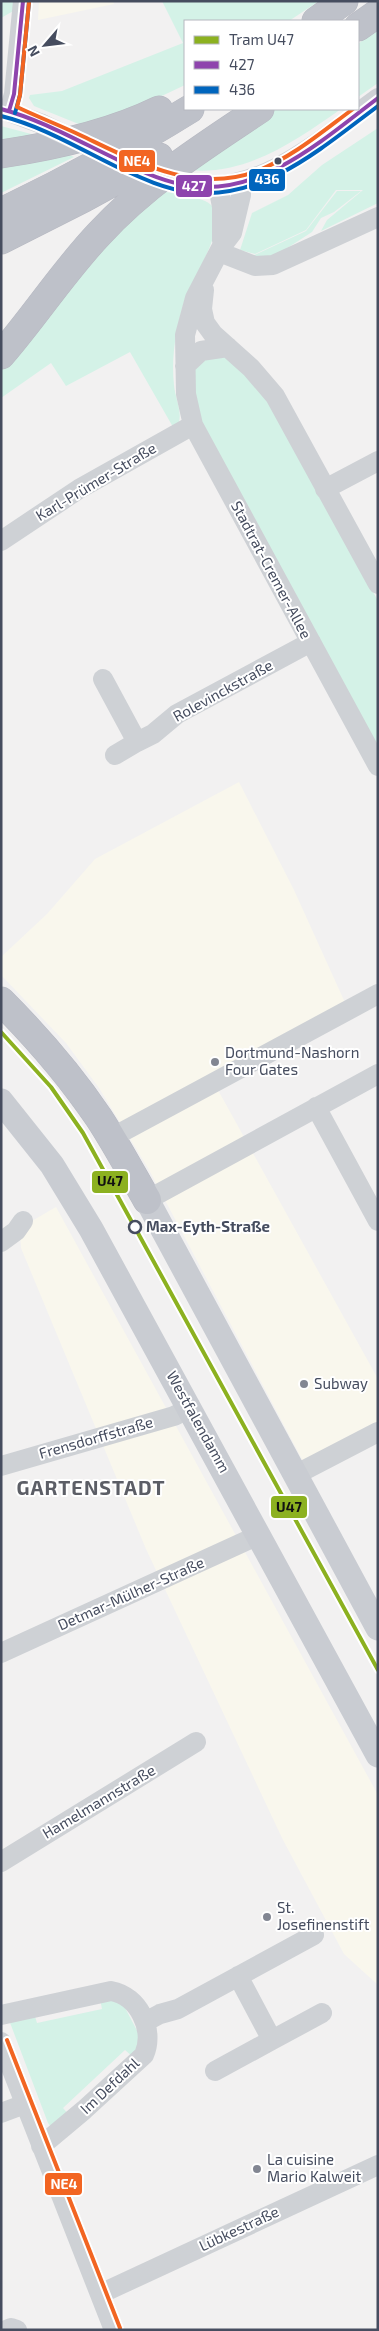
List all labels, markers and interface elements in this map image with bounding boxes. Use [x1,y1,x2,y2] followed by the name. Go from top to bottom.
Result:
[20,20,70,70] north arrow
[184,20,359,110] legend
[229,30,294,48] text: Tram U47
[23,43,43,60] text: N
[229,55,255,73] text: 427
[229,80,255,98] text: 436
[118,149,156,173] line badge: NE4
[123,152,151,169] text: NE4
[273,156,283,166] unlabelled marker
[248,168,286,192] line badge: 436
[254,170,280,187] text: 436
[175,174,213,198] line badge: 427
[182,177,207,194] text: 427
[32,438,159,524] street label: Karl-Prümer-Straße
[228,498,316,641] street label: Stadtrat-Cremer-Allee
[169,655,276,725] street label: Rolevinckstraße
[225,1043,359,1078] place label: Dortmund-Nashorn Four Gates
[209,1056,221,1068] marker: Dortmund-Nashorn Four Gates
[91,1170,129,1194] line badge: U47
[97,1172,124,1189] text: U47
[146,1217,270,1236] place label: Max-Eyth-Straße
[128,1220,142,1234] marker: Max-Eyth-Straße
[163,1367,234,1476] street label: Westfalendamm
[314,1374,368,1392] place label: Subway
[298,1378,310,1390] marker: Subway
[37,1412,155,1462] street label: Frensdorffstraße
[17,1475,165,1499] district label: GARTENSTADT
[270,1495,308,1519] line badge: U47
[276,1498,303,1515] text: U47
[55,1553,207,1634] street label: Detmar-Mülher-Straße
[39,1760,158,1842] street label: Hamelmannstraße
[277,1898,370,1933] place label: St. Josefinenstift
[261,1911,273,1923] marker: St. Josefinenstift
[76,2053,143,2117] street label: Im Defdahl
[267,2150,361,2185] place label: La cuisine Mario Kalweit
[251,2163,263,2175] marker: La cuisine Mario Kalweit
[44,2172,83,2196] line badge: NE4
[50,2175,78,2192] text: NE4
[196,2202,281,2254] street label: Lübkestraße

